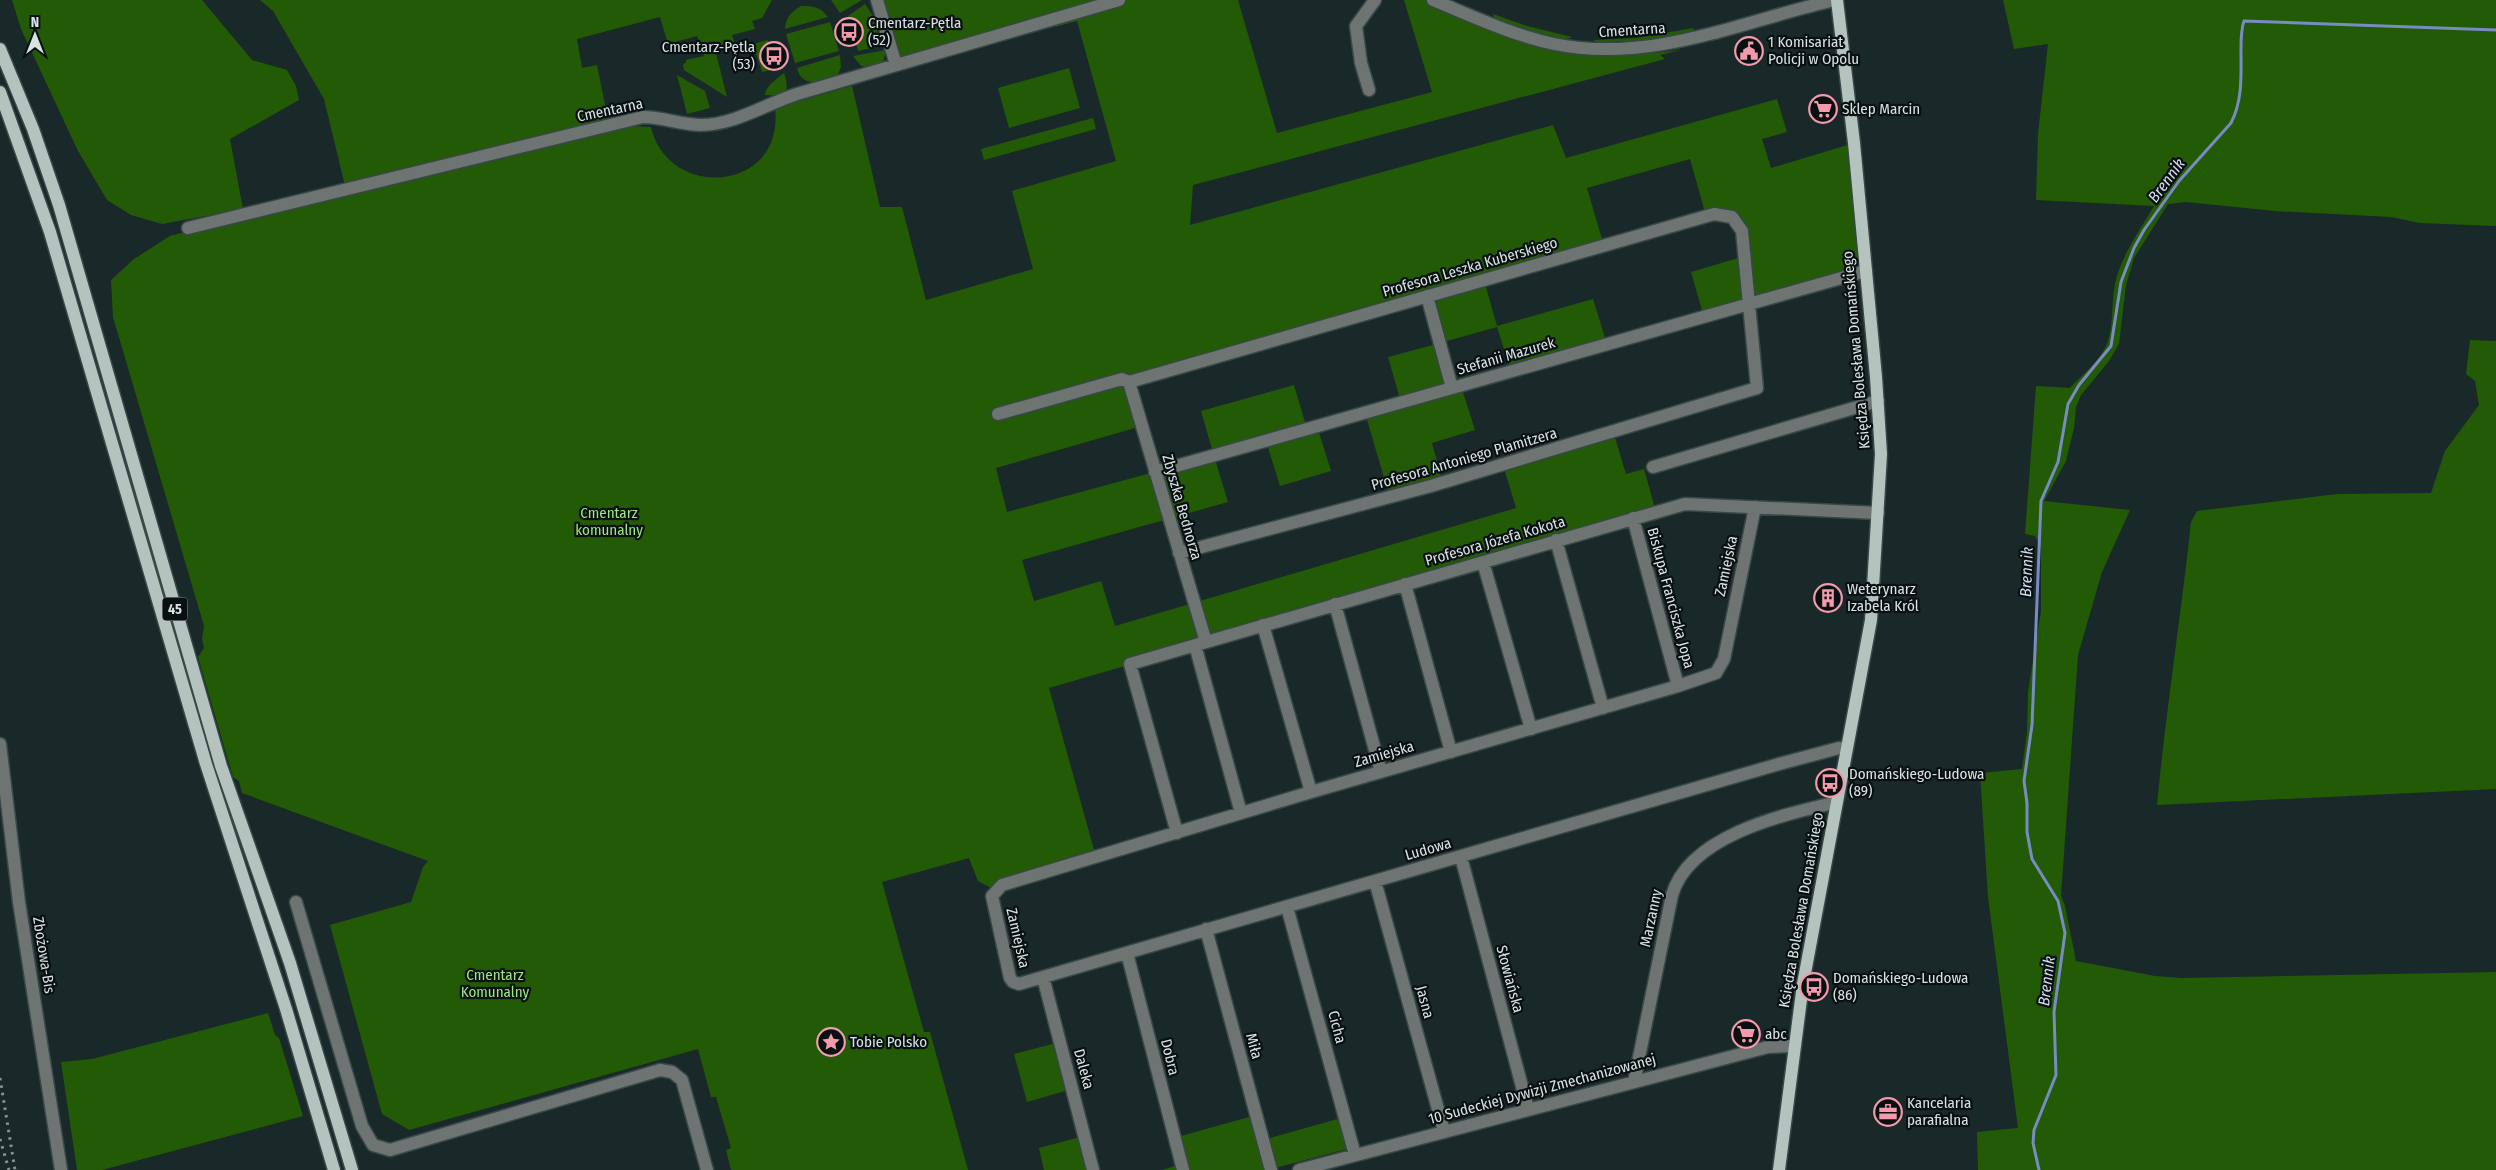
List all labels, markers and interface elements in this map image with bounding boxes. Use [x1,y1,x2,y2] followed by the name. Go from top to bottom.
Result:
[10,10,60,60] north arrow
[31,14,39,31] text: N
[868,14,961,49] place label: Cmentarz-Pętla (52)
[834,17,864,47] bus stop icon: Cmentarz-Pętla (52)
[1598,19,1666,41] street label: Cmentarna
[1768,33,1859,68] place label: 1 Komisariat Policji w Opolu
[1734,36,1764,66] public building icon: 1 Komisariat Policji w Opolu
[662,38,755,73] place label: Cmentarz-Pętla (53)
[759,41,789,71] bus stop icon: Cmentarz-Pętla (53)
[575,94,645,126] street label: Cmentarna
[1808,94,1838,124] supermarket icon: Sklep Marcin
[1842,100,1920,118] place label: Sklep Marcin
[2144,154,2189,206] water label: Brennik
[1380,233,1560,301] street label: Profesora Leszka Kuberskiego
[1838,250,1874,450] street label: Księdza Bolesława Domańskiego
[1455,333,1557,379] street label: Stefanii Mazurek
[1369,424,1559,494] street label: Profesora Antoniego Plamitzera
[1158,452,1206,562] street label: Zbyszka Bednorza
[575,504,643,539] park label: Cmentarz komunalny
[1423,512,1567,570] street label: Profesora Józefa Kokota
[1644,526,1698,670] street label: Biskupa Franciszka Jopa
[1711,534,1741,598] street label: Zamiejska
[2016,547,2037,597] water label: Brennik
[1847,580,1919,615] place label: Weterynarz Izabela Król
[1813,583,1843,613] building icon: Weterynarz Izabela Król
[162,598,188,620] road number: 45
[1352,737,1416,771] street label: Zamiejska
[1849,765,1984,800] place label: Domańskiego-Ludowa (89)
[1815,768,1845,798] bus stop icon: Domańskiego-Ludowa (89)
[1775,811,1827,1009] street label: Księdza Bolesława Domańskiego
[1403,834,1453,864] street label: Ludowa
[1636,887,1666,949] street label: Marzanny
[1002,906,1034,970] street label: Zamiejska
[29,915,59,995] street label: Zbożowa-Bis
[1492,943,1528,1015] street label: Słowiańska
[2034,955,2059,1007] water label: Brennik
[461,966,530,1001] park label: Cmentarz Komunalny
[1833,969,1968,1004] place label: Domańskiego-Ludowa (86)
[1799,972,1829,1002] bus stop icon: Domańskiego-Ludowa (86)
[1412,984,1438,1020] street label: Jasna
[1324,1009,1350,1045] street label: Cicha
[1731,1019,1761,1049] supermarket icon: abc
[1765,1025,1787,1043] place label: abc
[816,1027,846,1057] place icon: Tobie Polsko
[1242,1031,1266,1061] street label: Miła
[850,1033,927,1051] place label: Tobie Polsko
[1157,1037,1183,1077] street label: Dobra
[1070,1047,1098,1091] street label: Daleka
[1426,1050,1658,1128] street label: 10 Sudeckiej Dywizji Zmechanizowanej
[1907,1094,1971,1129] place label: Kancelaria parafialna
[1873,1097,1903,1127] office icon: Kancelaria parafialna

